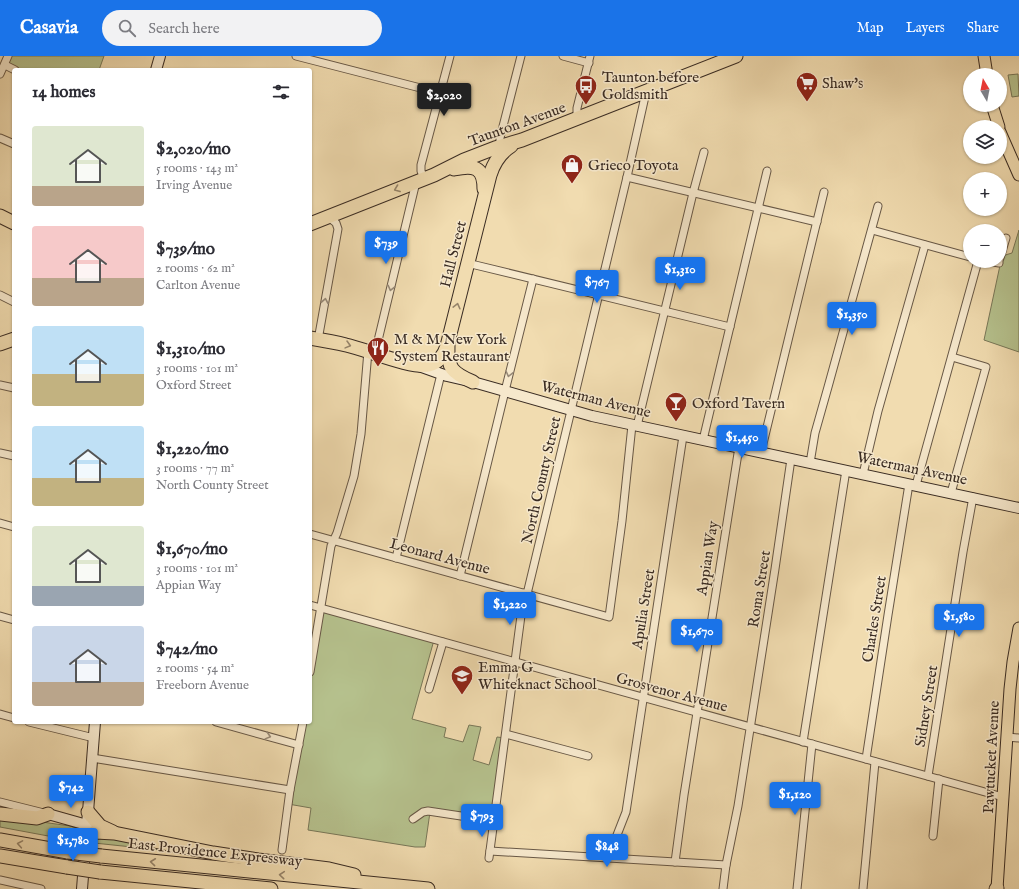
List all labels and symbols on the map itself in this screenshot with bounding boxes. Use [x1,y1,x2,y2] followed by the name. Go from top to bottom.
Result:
[602,68,699,104] place label: Taunton before Goldsmith
[963,68,1007,112] north arrow
[794,70,820,103] supermarket icon: Shaw's
[573,73,599,106] bus stop icon: Taunton before Goldsmith
[822,74,863,93] place label: Shaw's
[411,83,477,117] pin: $2,020
[466,98,569,151] street label: Taunton Avenue
[559,152,585,185] shop icon: Grieco Toyota
[588,156,679,175] place label: Grieco Toyota
[394,185,401,193] one-way arrow
[436,219,471,289] street label: Hall Street
[362,231,410,265] pin: $739
[647,257,713,291] pin: $1,310
[573,270,621,304] pin: $767
[387,284,395,291] one-way arrow
[320,298,329,304] one-way arrow
[819,302,885,336] pin: $1,350
[452,303,461,310] one-way arrow
[394,330,509,366] place label: M & M New York System Restaurant
[365,335,391,368] restaurant icon: M & M New York System Restaurant
[345,341,352,349] one-way arrow
[505,371,514,378] one-way arrow
[539,377,653,422] street label: Waterman Avenue
[663,390,689,423] bar icon: Oxford Tavern
[692,394,785,413] place label: Oxford Tavern
[518,415,565,546] street label: North County Street
[709,425,775,459] pin: $1,450
[855,447,969,490] street label: Waterman Avenue
[692,519,723,598] street label: Appian Way
[388,534,492,579] street label: Leonard Avenue
[744,549,775,629] street label: Roma Street
[628,568,659,652] street label: Apulia Street
[858,574,891,664] street label: Charles Street
[477,592,543,626] pin: $1,220
[926,604,992,638] pin: $1,580
[664,619,730,653] pin: $1,670
[478,658,597,694] place label: Emma G Whiteknact School
[449,663,475,696] school or university icon: Emma G Whiteknact School
[911,664,942,748] street label: Sidney Street
[614,668,730,717] street label: Grosvenor Avenue
[979,700,1004,814] street label: Pawtucket Avenue
[264,731,271,740] one-way arrow
[47,775,95,809] pin: $742
[762,782,828,816] pin: $1,120
[458,804,506,838] pin: $793
[40,828,106,862] pin: $1,780
[127,834,304,871] street label: East Providence Expressway
[583,834,631,868] pin: $848
[17,840,23,848] one-way arrow
[150,858,156,867] one-way arrow
[279,871,285,880] one-way arrow

